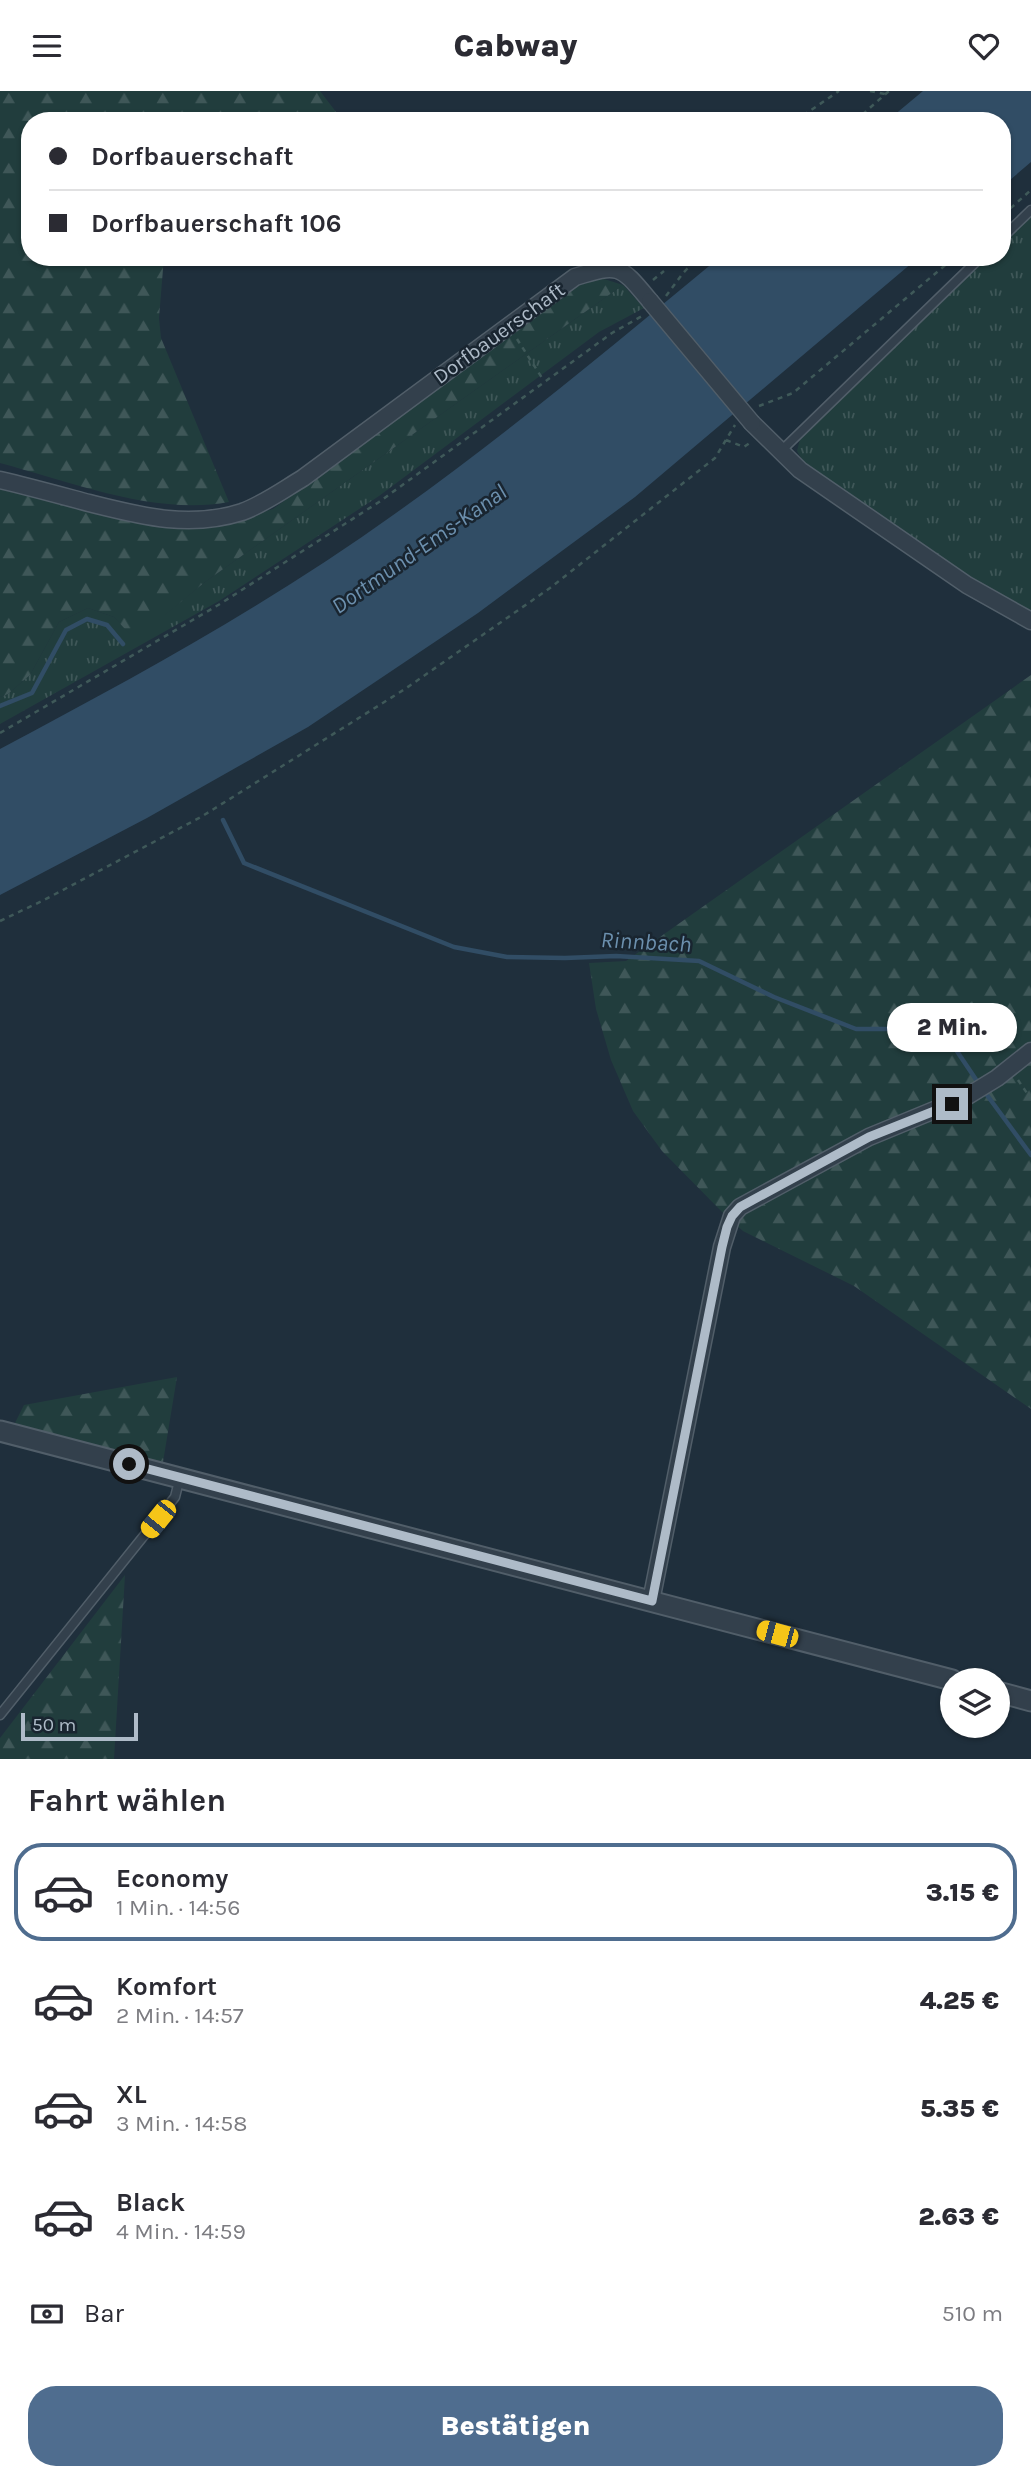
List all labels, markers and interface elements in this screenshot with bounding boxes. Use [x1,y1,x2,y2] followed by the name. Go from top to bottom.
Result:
[28,27,66,65] icon: menu
[454,27,577,64] text: Cabway
[965,27,1003,65] icon: heart
[91,141,294,172] text: Dorfbauerschaft
[91,208,342,239] text: Dorfbauerschaft 106
[429,277,569,389] street label: Dorfbauerschaft
[326,478,512,620] water label: Dortmund-Ems-Kanal
[600,926,692,958] water label: Rinnbach
[887,1003,1017,1051] callout: 2 Min.
[917,1014,987,1041] text: 2 Min.
[936,1088,968,1120] route end
[113,1448,145,1480] route start
[137,1496,180,1542] car
[754,1618,801,1650] car
[940,1668,1010,1738] map controls
[940,1668,1010,1738] button: layers
[21,1710,138,1742] scale bar
[32,1714,76,1736] text: 50 m
[28,1782,226,1819] text: Fahrt wählen
[32,1861,95,1924] icon: car
[116,1863,228,1894] text: Economy
[926,1877,999,1908] text: 3.15 €
[116,1894,240,1921] text: 1 Min. · 14:56
[32,1969,95,2032] icon: car
[116,1971,217,2002] text: Komfort
[920,1985,999,2016] text: 4.25 €
[116,2002,244,2029] text: 2 Min. · 14:57
[32,2077,95,2140] icon: car
[116,2079,147,2110] text: XL
[920,2093,999,2124] text: 5.35 €
[116,2110,247,2137] text: 3 Min. · 14:58
[32,2185,95,2248] icon: car
[116,2187,185,2218] text: Black
[918,2201,999,2232] text: 2.63 €
[116,2218,246,2245] text: 4 Min. · 14:59
[28,2295,66,2333] icon: cash
[84,2298,124,2329] text: Bar
[942,2300,1003,2327] text: 510 m
[28,2386,1003,2466] button: Bestätigen

